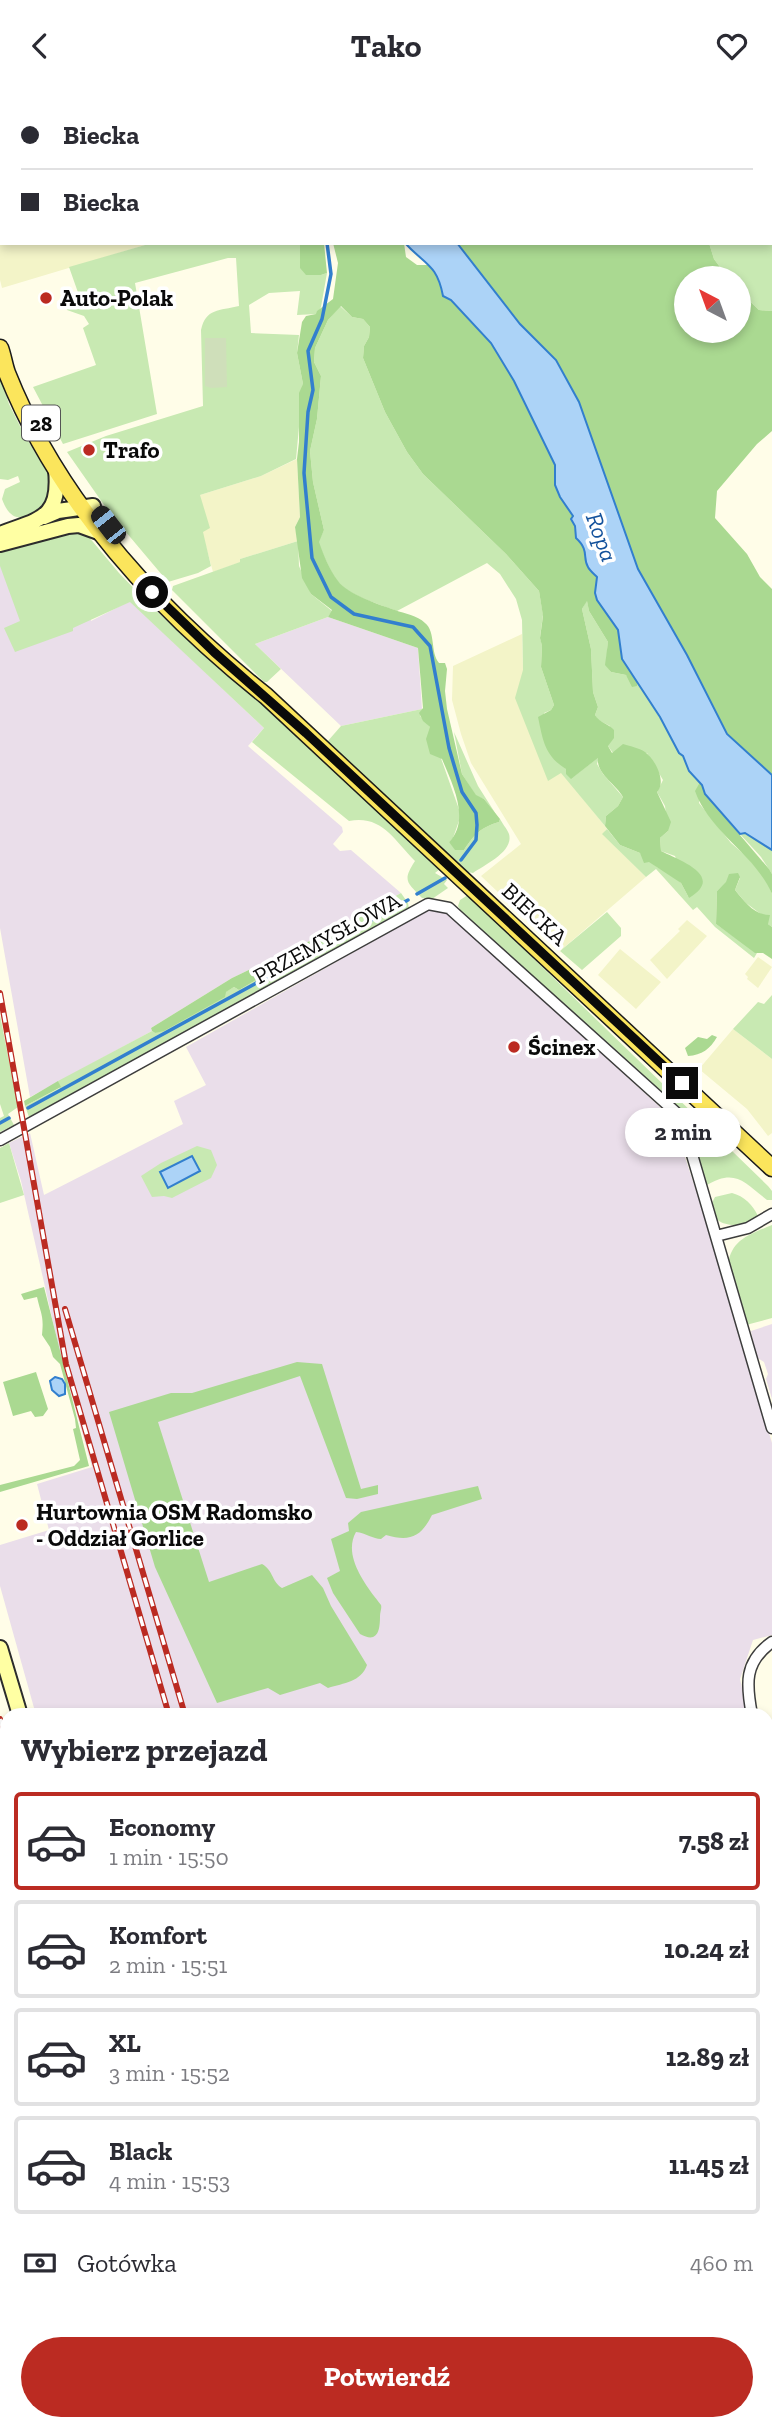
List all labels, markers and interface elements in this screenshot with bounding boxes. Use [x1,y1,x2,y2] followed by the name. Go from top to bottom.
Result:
[21,27,59,65] icon: back
[351,27,421,65] text: Tako
[713,27,751,65] icon: heart
[63,119,139,151] text: Biecka
[63,186,139,218] text: Biecka
[674,266,751,343] north arrow
[674,266,751,343] map controls
[60,284,174,312] place label: Auto-Polak
[38,290,54,306] marker: Auto-Polak
[22,405,60,441] road number: 28
[103,436,160,464] place label: Trafo
[81,442,97,458] marker: Trafo
[87,502,130,548] car
[580,508,624,566] water label: Ropa
[136,576,168,608] route start
[496,877,574,952] street label: BIECKA
[248,885,407,990] street label: PRZEMYSŁOWA
[528,1033,596,1061] place label: Ścinex
[506,1039,522,1055] marker: Ścinex
[666,1067,698,1099] route end
[624,1107,740,1157] callout: 2 min
[654,1118,712,1146] text: 2 min
[36,1498,312,1552] place label: Hurtownia OSM Radomsko - Oddział Gorlice
[14,1517,30,1533] marker: Hurtownia OSM Radomsko - Oddział Gorlice
[21,1731,268,1769] text: Wybierz przejazd
[25,1810,88,1873] icon: car
[109,1811,215,1843] text: Economy
[679,1825,749,1857] text: 7.58 zł
[109,1843,229,1871] text: 1 min · 15:50
[25,1918,88,1981] icon: car
[109,1919,207,1951] text: Komfort
[664,1933,749,1965] text: 10.24 zł
[109,1951,227,1979] text: 2 min · 15:51
[25,2026,88,2089] icon: car
[109,2027,141,2059] text: XL
[666,2041,749,2073] text: 12.89 zł
[109,2059,230,2087] text: 3 min · 15:52
[25,2134,88,2197] icon: car
[109,2135,172,2167] text: Black
[669,2149,749,2181] text: 11.45 zł
[109,2167,230,2195] text: 4 min · 15:53
[21,2244,59,2282] icon: cash
[77,2247,177,2279] text: Gotówka
[690,2249,753,2277] text: 460 m
[21,2337,753,2417] button: Potwierdź

